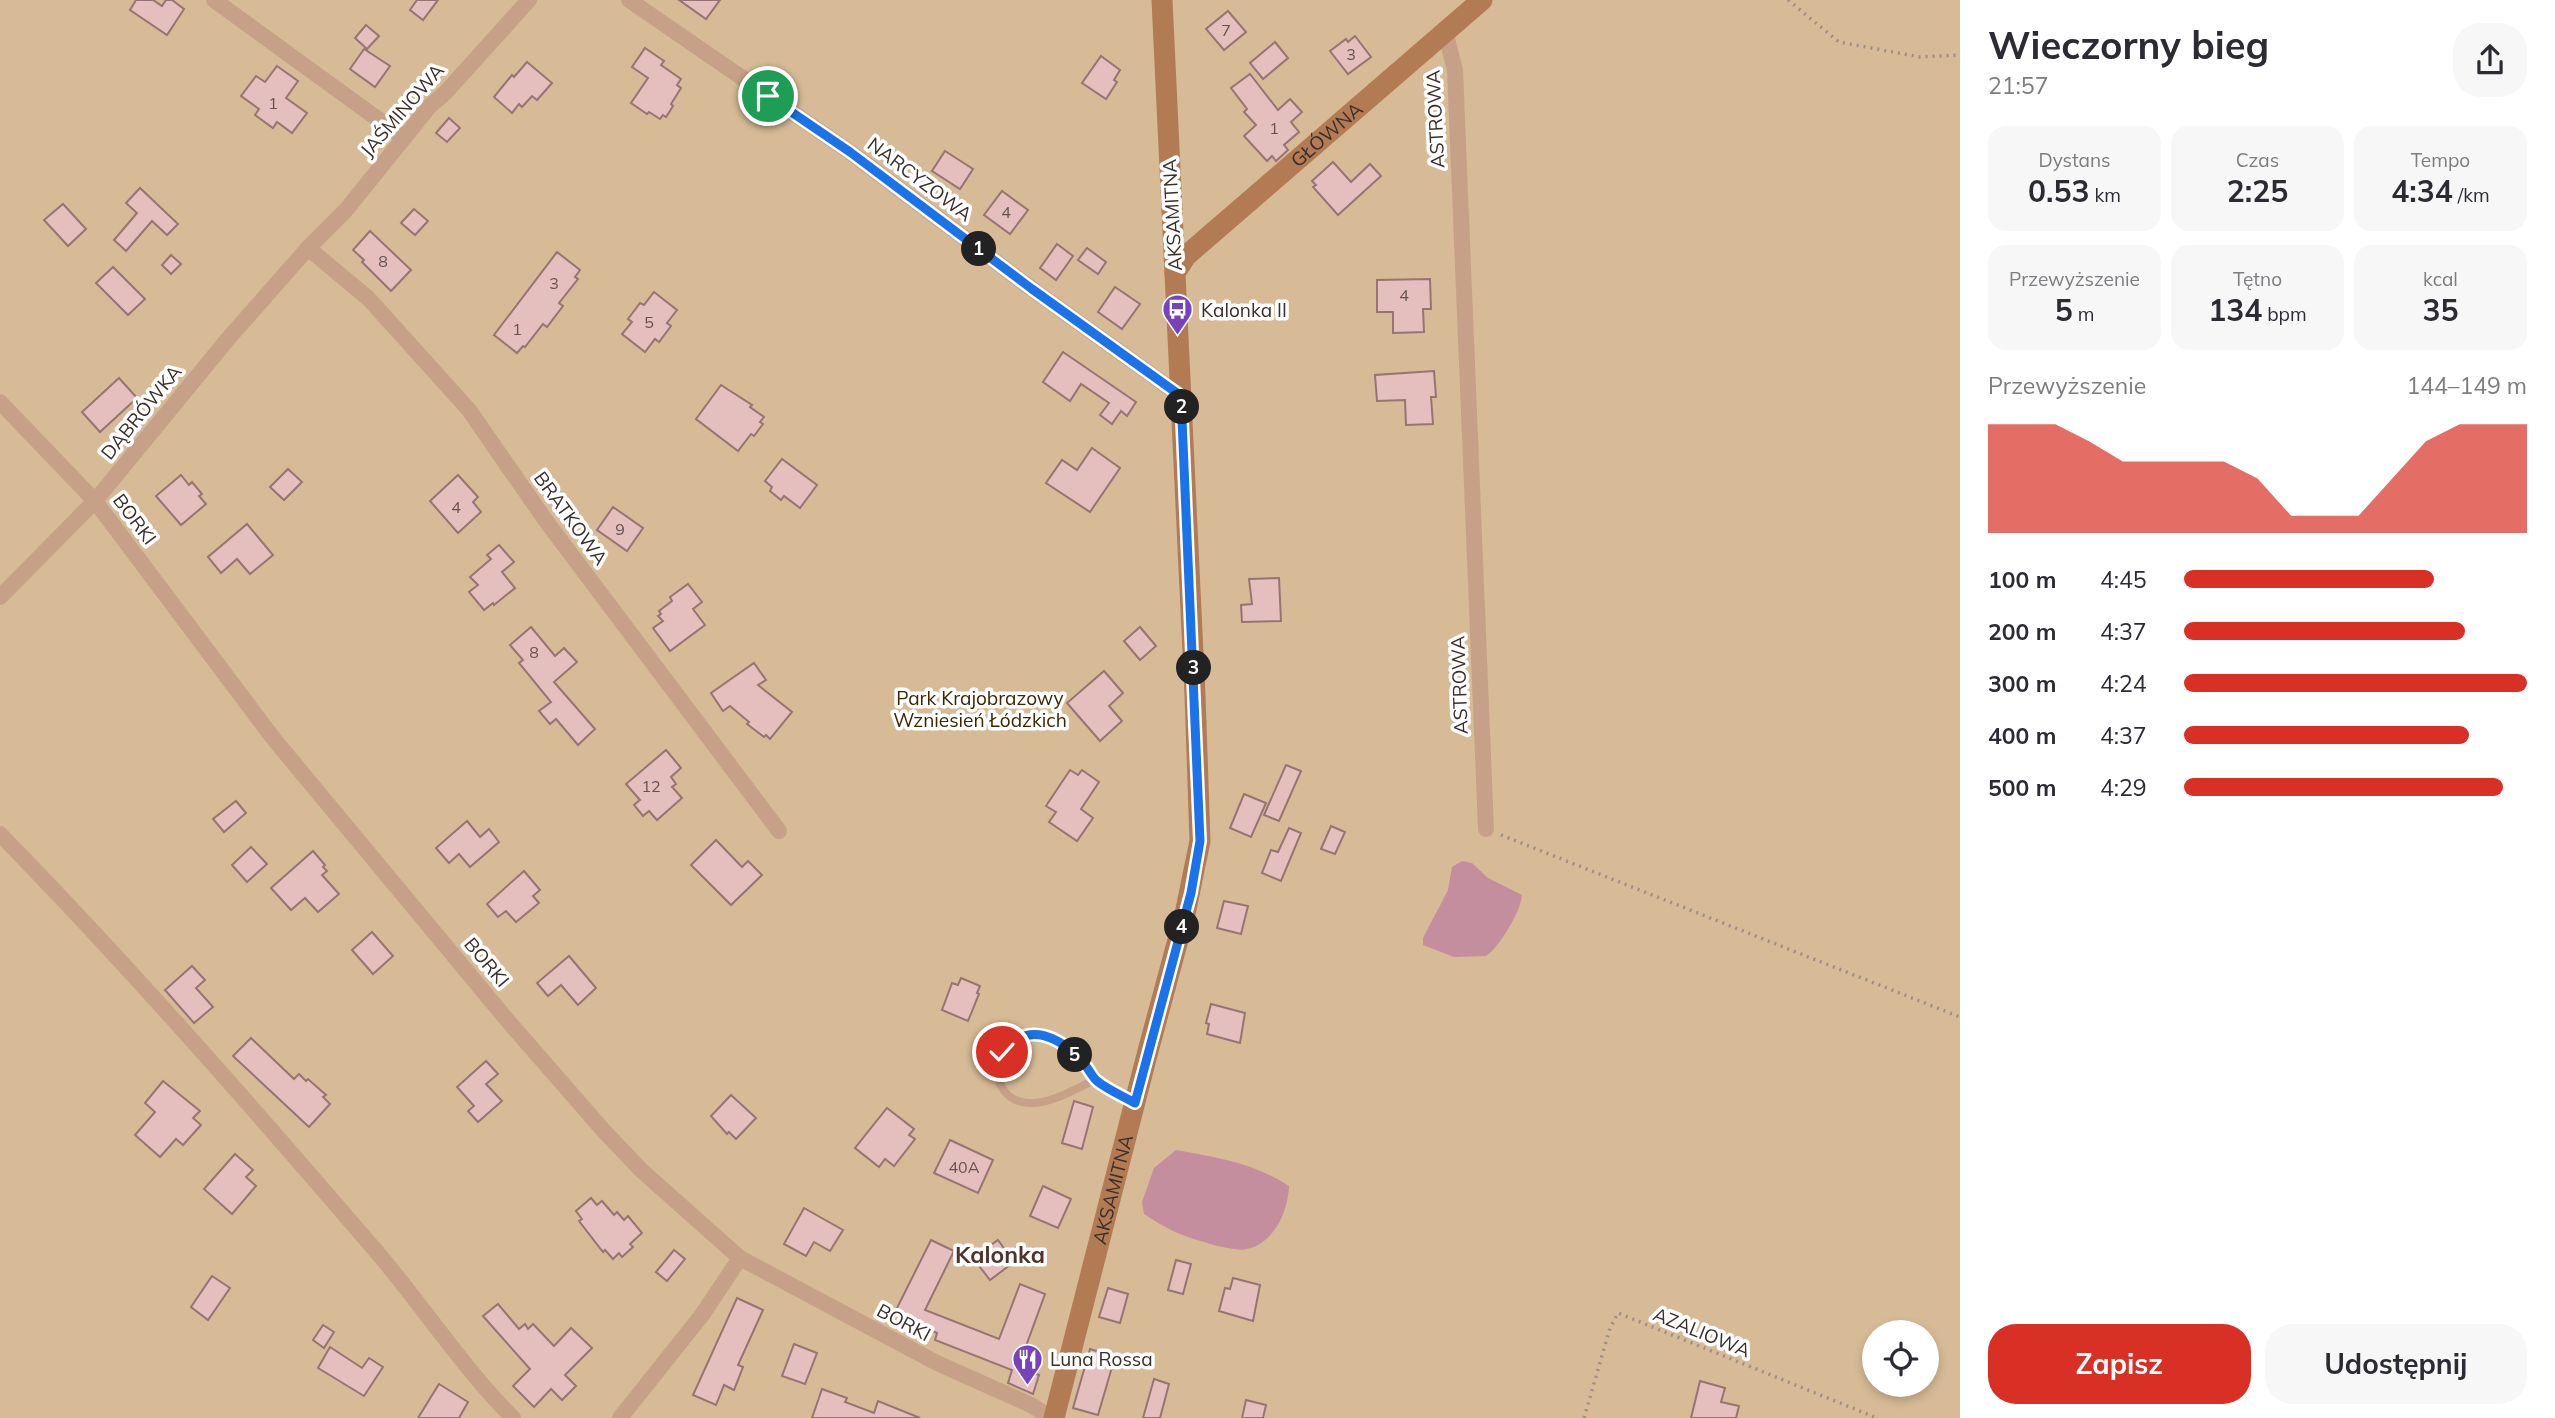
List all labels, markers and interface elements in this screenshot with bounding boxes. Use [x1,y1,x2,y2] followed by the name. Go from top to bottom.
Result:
[1221,20,1231,40] house number: 7
[1988,21,2269,69] text: Wieczorny bieg
[2453,23,2527,97] button: share
[1346,44,1356,64] house number: 3
[355,58,449,162] street label: JAŚMINOWA
[738,66,798,126] pin
[1420,69,1450,169] street label: ASTROWA
[1988,71,2048,100] text: 21:57
[749,77,787,115] icon: arrive
[268,93,278,113] house number: 1
[1286,97,1367,172] street label: GŁÓWNA
[1269,118,1279,138] house number: 1
[863,132,977,226] street label: NARCYZOWA
[2038,148,2111,172] text: Dystans
[2236,148,2279,172] text: Czas
[2411,148,2470,172] text: Tempo
[1157,158,1187,272] street label: AKSAMITNA
[2028,172,2090,210] text: 0.53
[2227,172,2288,210] text: 2:25
[2391,172,2453,210] text: 4:34
[2090,183,2121,207] text: km
[2453,183,2490,207] text: /km
[1001,202,1011,222] house number: 4
[962,232,996,266] pin: 1
[973,236,984,260] text: 1
[378,251,388,271] house number: 8
[2009,267,2140,291] text: Przewyższenie
[2233,267,2282,291] text: Tętno
[2423,267,2458,291] text: kcal
[549,273,559,293] house number: 3
[1399,285,1409,305] house number: 4
[2055,291,2073,329] text: 5
[2208,291,2262,329] text: 134
[2423,291,2459,329] text: 35
[1161,293,1195,337] bus stop icon: Kalonka II
[1201,298,1287,322] place label: Kalonka II
[2073,302,2094,326] text: m
[2262,302,2307,326] text: bpm
[644,312,654,332] house number: 5
[512,319,522,339] house number: 1
[96,360,186,464] street label: DĄBRÓWKA
[1988,371,2146,400] text: Przewyższenie
[2406,371,2527,400] text: 144–149 m
[1164,390,1200,424] pin: 2
[1176,394,1187,418] text: 2
[529,467,613,569] street label: BRATKOWA
[108,489,162,549] street label: BORKI
[451,497,461,517] house number: 4
[615,519,625,539] house number: 9
[1988,565,2056,594] text: 100 m
[2100,565,2147,594] text: 4:45
[1988,617,2056,646] text: 200 m
[2100,617,2147,646] text: 4:37
[1445,635,1473,735] street label: ASTROWA
[529,642,539,662] house number: 8
[1176,650,1212,686] pin: 3
[1188,655,1199,679] text: 3
[1988,669,2056,698] text: 300 m
[2100,669,2147,698] text: 4:24
[893,686,1067,732] park label: Park Krajobrazowy Wzniesień Łódzkich
[1988,721,2056,750] text: 400 m
[2100,721,2147,750] text: 4:37
[1988,773,2056,802] text: 500 m
[2100,773,2147,802] text: 4:29
[641,776,661,796] house number: 12
[1164,909,1200,944] pin: 4
[1176,914,1187,938] text: 4
[459,932,515,992] street label: BORKI
[972,1022,1032,1082] pin
[983,1033,1021,1071] icon: check
[1058,1038,1092,1072] pin: 5
[1069,1042,1080,1066] text: 5
[1087,1132,1138,1247] street label: AKSAMITNA
[949,1157,980,1177] house number: 40A
[955,1240,1045,1269] district label: Kalonka
[873,1298,935,1346] street label: BORKI
[1650,1302,1754,1362] street label: AZALIOWA
[1862,1320,1939,1397] map controls
[1862,1320,1939,1397] button: locate
[1988,1324,2251,1404] button: Zapisz
[2265,1324,2527,1404] button: Udostępnij
[1010,1342,1044,1386] restaurant icon: Luna Rossa
[1050,1347,1153,1371] place label: Luna Rossa

